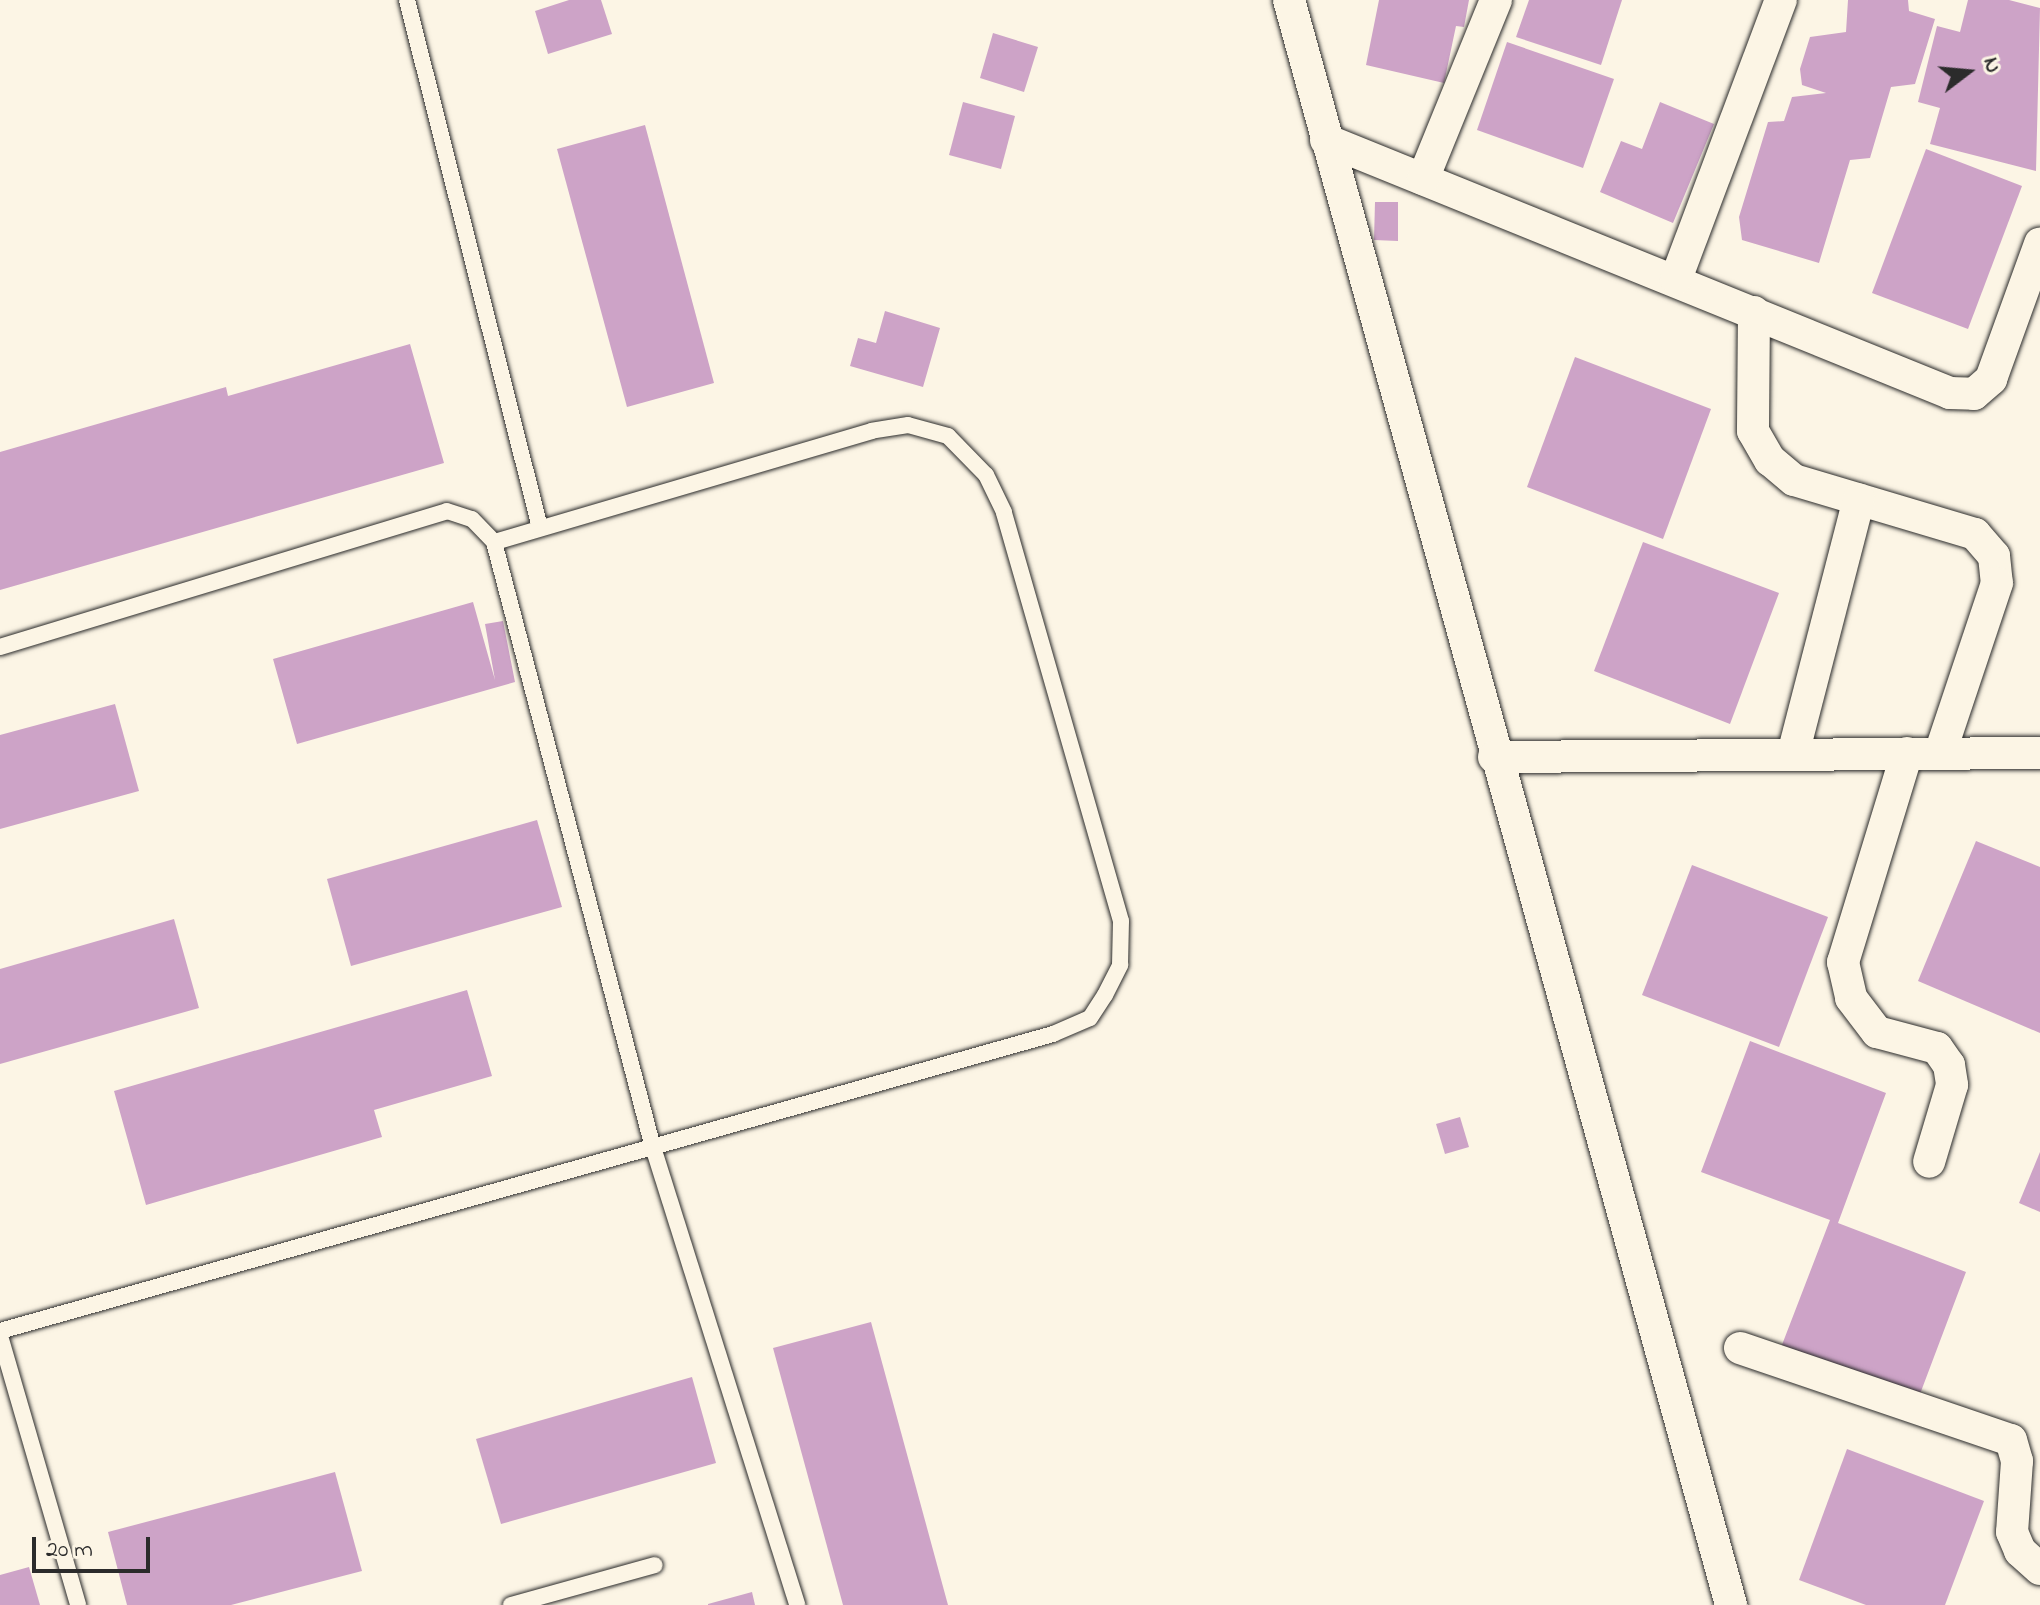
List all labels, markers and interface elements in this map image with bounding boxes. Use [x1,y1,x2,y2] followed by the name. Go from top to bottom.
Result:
[1928,32,2008,112] north arrow
[1974,54,2008,77] text: N
[36,1521,154,1571] scale bar
[46,1533,93,1568] text: 20 m

